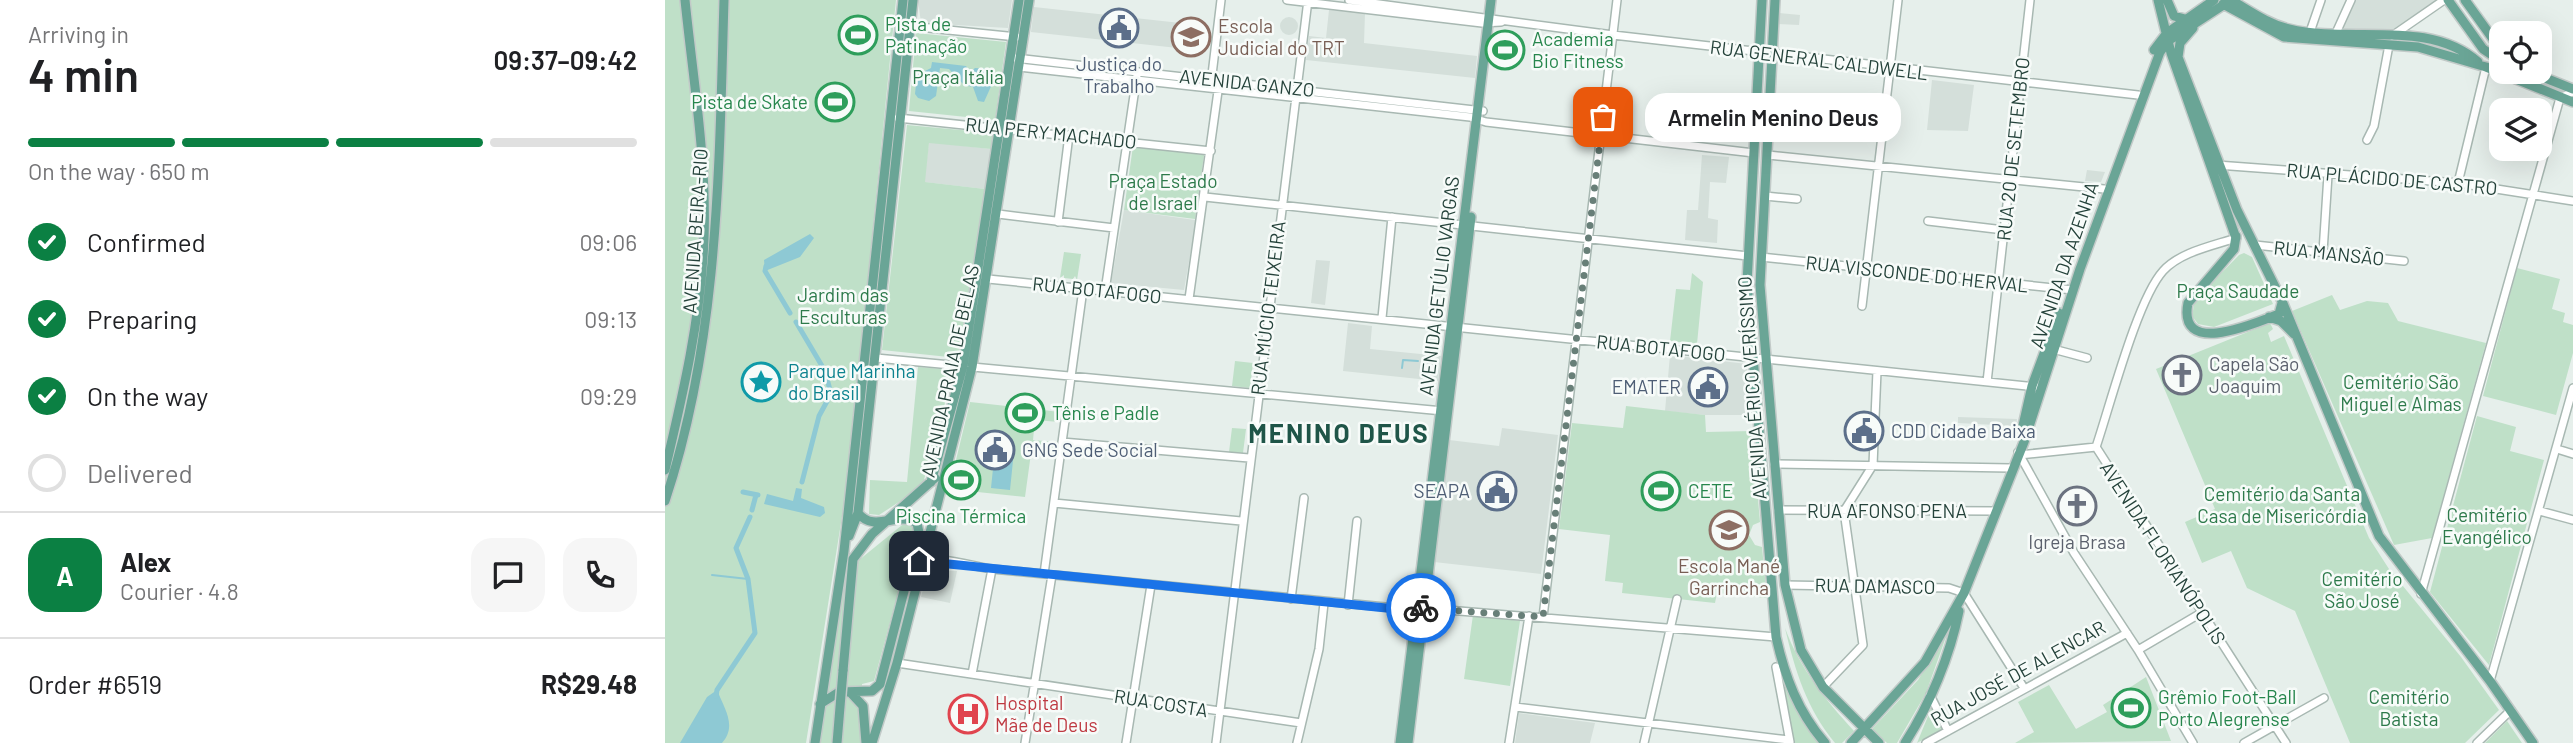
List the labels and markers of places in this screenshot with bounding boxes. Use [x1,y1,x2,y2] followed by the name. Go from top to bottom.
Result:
[1098,7,1140,49] public building icon: Justiça do Trabalho
[885,12,967,57] place label: Pista de Patinação
[837,14,879,56] sports icon: Pista de Patinação
[1218,14,1345,59] place label: Escola Judicial do TRT
[1170,16,1212,58] school or university icon: Escola Judicial do TRT
[1532,27,1624,72] place label: Academia Bio Fitness
[1484,29,1526,71] sports icon: Academia Bio Fitness
[1076,52,1162,97] place label: Justiça do Trabalho
[814,81,856,123] sports icon: Pista de Skate
[1573,87,1633,147] pin
[691,90,808,113] place label: Pista de Skate
[1645,92,1901,142] callout: Armelin Menino Deus
[2209,352,2299,397] place label: Capela São Joaquim
[2161,354,2203,396] church icon: Capela São Joaquim
[788,359,915,404] place label: Parque Marinha do Brasil
[740,361,782,403] place icon: Parque Marinha do Brasil
[1687,366,1729,408] public building icon: EMATER
[1612,375,1681,398] place label: EMATER
[1004,392,1046,434] sports icon: Tênis e Padle
[1052,401,1159,424] place label: Tênis e Padle
[1843,410,1885,452] public building icon: CDD Cidade Baixa
[1891,419,2036,442] place label: CDD Cidade Baixa
[974,429,1016,471] public building icon: GNG Sede Social
[1022,438,1158,461] place label: GNG Sede Social
[940,459,982,501] sports icon: Piscina Térmica
[1476,470,1518,512] public building icon: SEAPA
[1640,470,1682,512] sports icon: CETE
[1414,479,1470,502] place label: SEAPA
[1688,479,1733,502] place label: CETE
[2056,485,2098,527] church icon: Igreja Brasa
[896,504,1026,527] place label: Piscina Térmica
[1708,509,1750,551] school or university icon: Escola Mané Garrincha
[2028,530,2126,553] place label: Igreja Brasa
[889,531,949,591] pin
[1678,554,1780,599] place label: Escola Mané Garrincha
[2158,685,2296,730] place label: Grêmio Foot-Ball Porto Alegrense
[2110,687,2152,729] sports icon: Grêmio Foot-Ball Porto Alegrense
[995,691,1098,736] place label: Hospital Mãe de Deus
[947,693,989,735] hospital icon: Hospital Mãe de Deus

